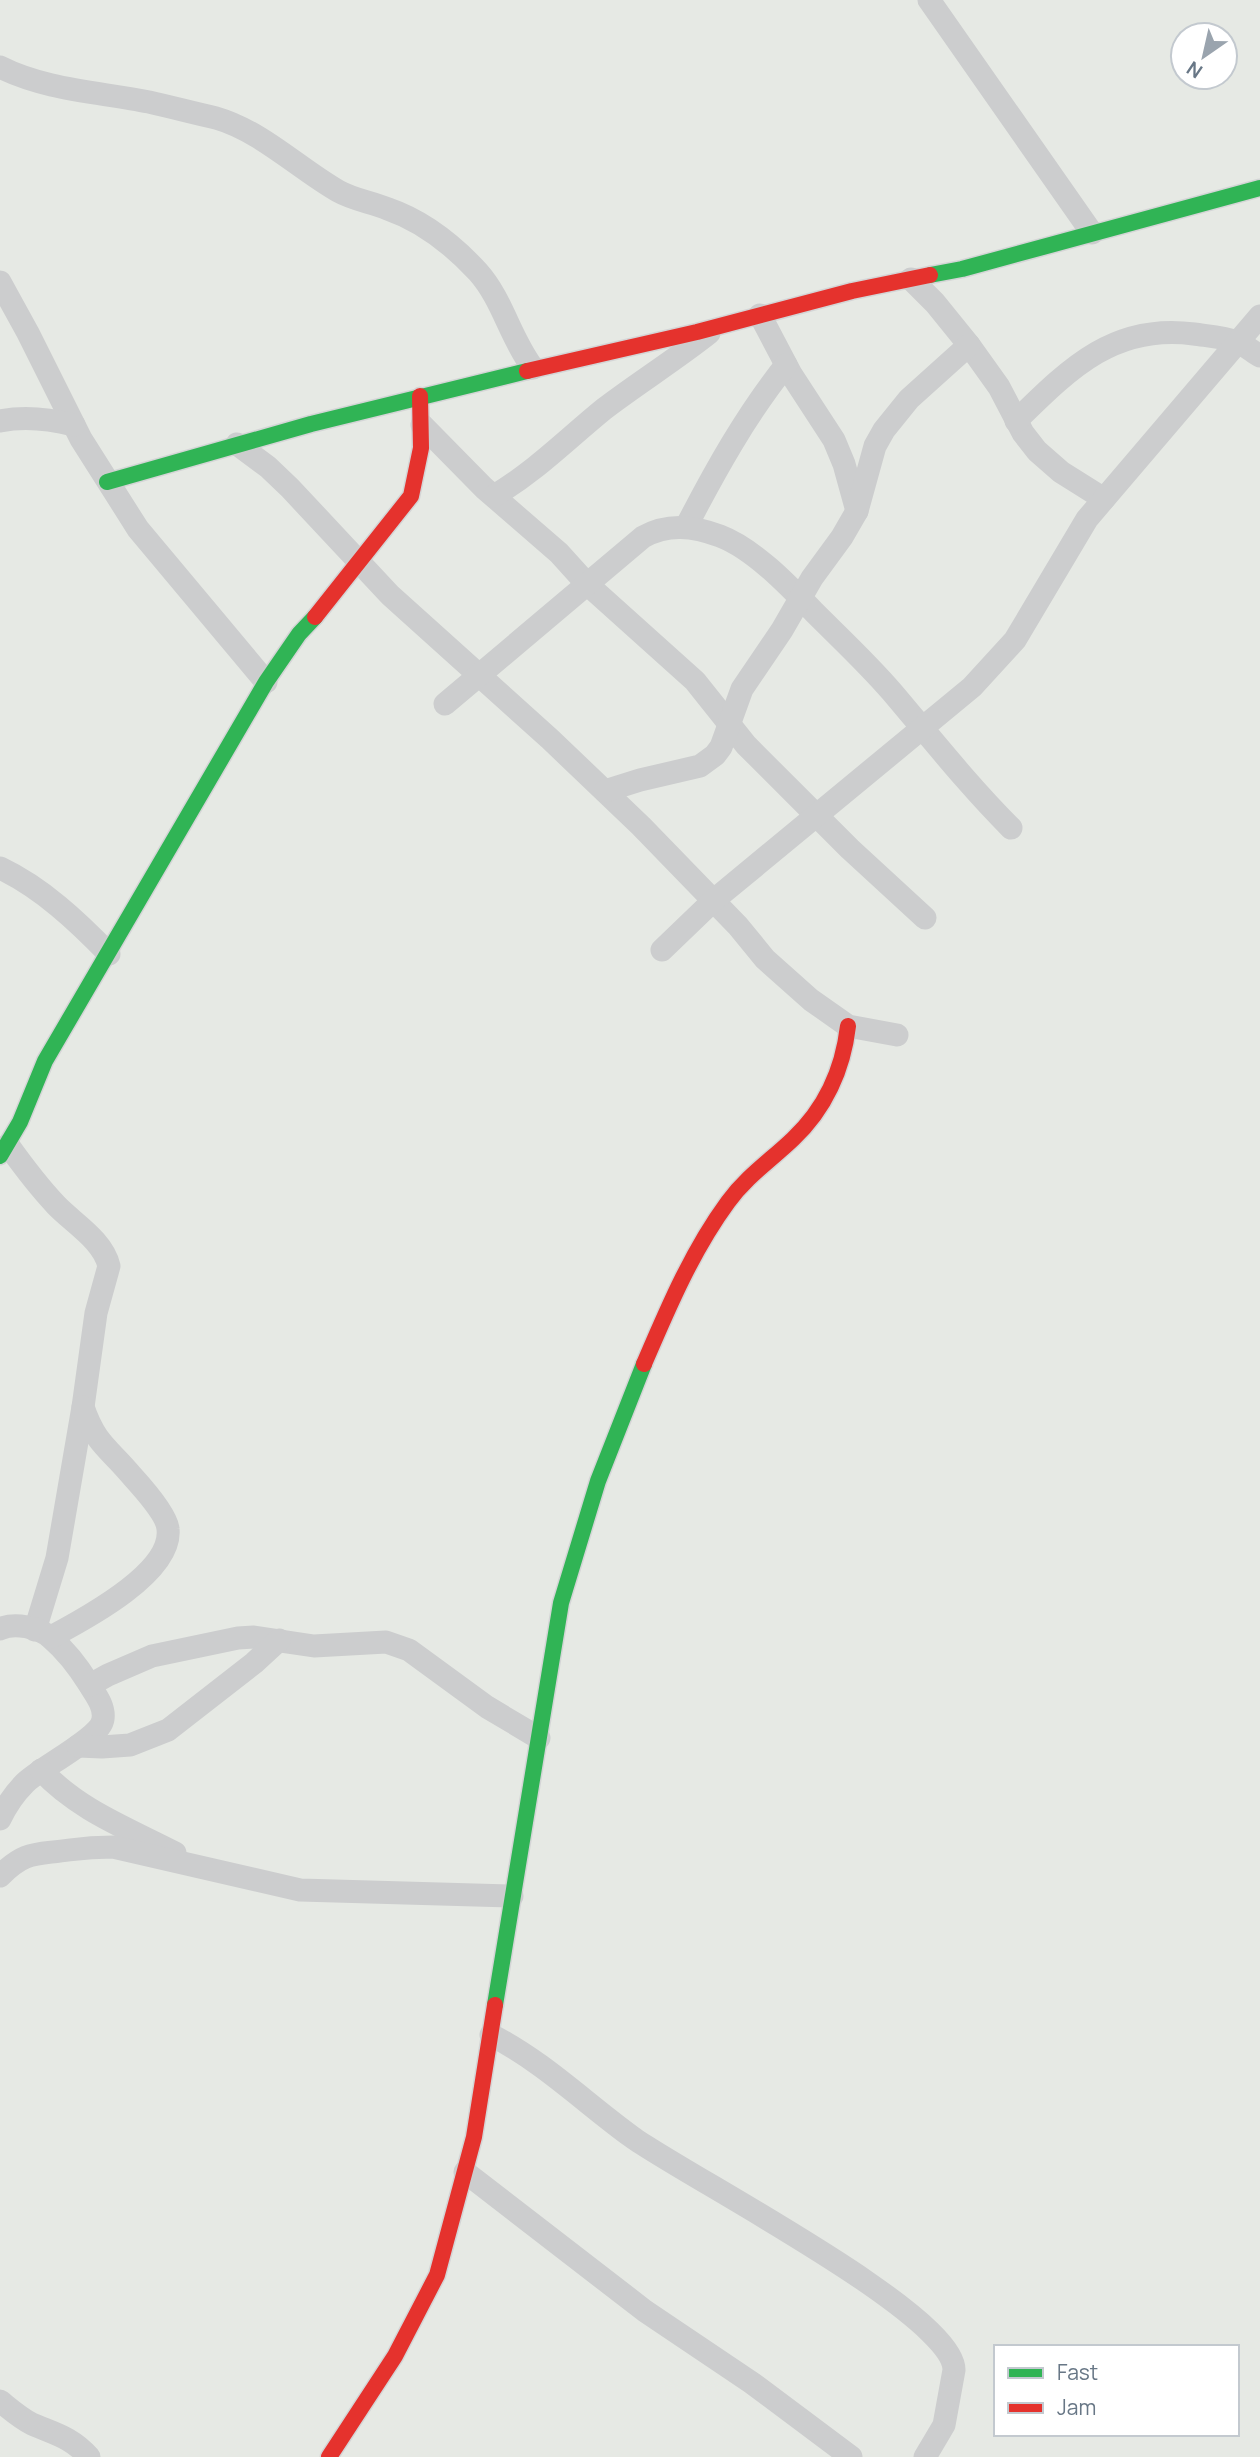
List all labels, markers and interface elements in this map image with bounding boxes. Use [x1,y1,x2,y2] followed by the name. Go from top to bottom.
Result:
[1169,21,1239,91] north arrow
[1182,55,1207,85] text: N
[994,2345,1239,2436] legend
[1057,2358,1098,2386] text: Fast
[1057,2393,1096,2421] text: Jam

